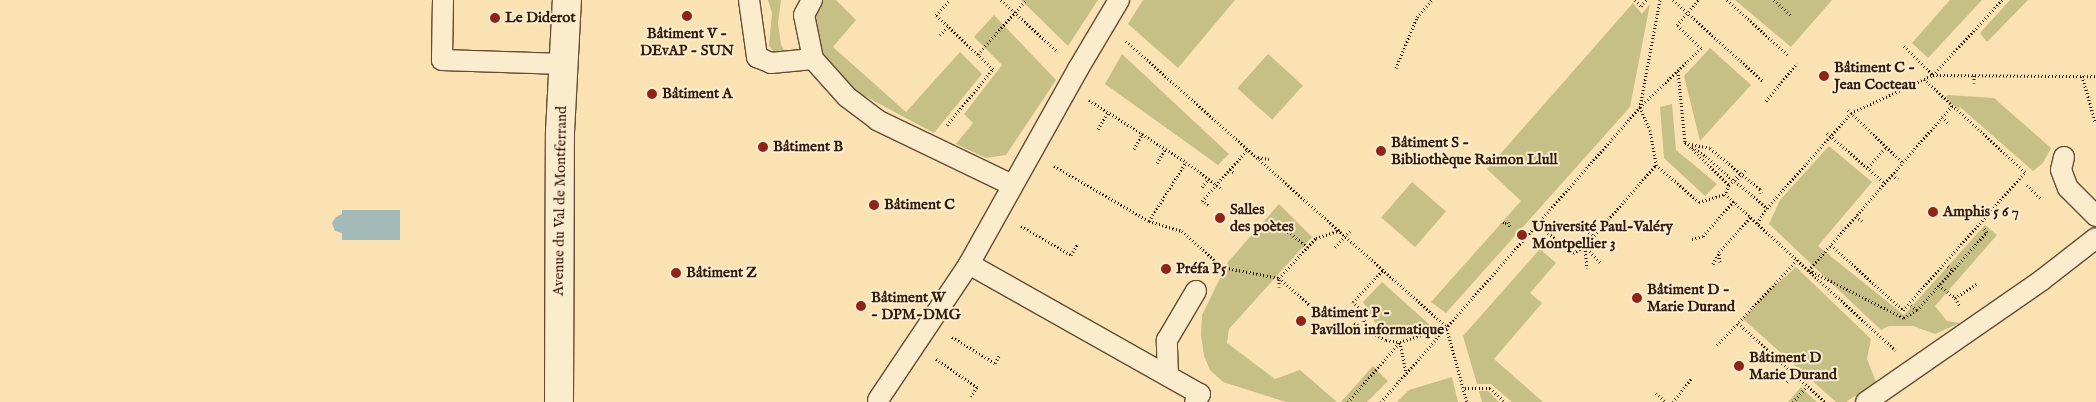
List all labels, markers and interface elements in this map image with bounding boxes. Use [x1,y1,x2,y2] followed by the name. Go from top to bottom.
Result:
[505,9,576,27] place label: Le Diderot
[681,10,693,22] marker: Bâtiment V - DEvAP - SUN
[489,12,501,24] marker: Le Diderot
[640,24,734,59] place label: Bâtiment V - DEvAP - SUN
[1834,58,1916,93] place label: Bâtiment C - Jean Cocteau
[1818,70,1830,82] marker: Bâtiment C - Jean Cocteau
[662,85,732,103] place label: Bâtiment A
[646,88,658,100] marker: Bâtiment A
[549,106,571,296] street label: Avenue du Val de Montferrand
[1391,133,1558,168] place label: Bâtiment S - Bibliothèque Raimon Llull
[773,138,843,156] place label: Bâtiment B
[757,141,769,153] marker: Bâtiment B
[1375,145,1387,157] marker: Bâtiment S - Bibliothèque Raimon Llull
[884,196,955,214] place label: Bâtiment C
[868,199,880,211] marker: Bâtiment C
[1230,200,1294,235] place label: Salles des poètes
[1943,203,2019,221] place label: Amphis 5 6 7
[1927,206,1939,218] marker: Amphis 5 6 7
[1214,212,1226,224] marker: Salles des poètes
[1532,217,1673,252] place label: Université Paul-Valéry Montpellier 3
[1516,229,1528,241] marker: Université Paul-Valéry Montpellier 3
[1176,260,1226,278] place label: Préfa P5
[1160,263,1172,275] marker: Préfa P5
[686,264,757,282] place label: Bâtiment Z
[670,267,682,279] marker: Bâtiment Z
[1647,280,1735,315] place label: Bâtiment D - Marie Durand
[871,288,961,323] place label: Bâtiment W - DPM-DMG
[1631,292,1643,304] marker: Bâtiment D - Marie Durand
[855,300,867,312] marker: Bâtiment W - DPM-DMG
[1311,303,1444,338] place label: Bâtiment P - Pavillon informatique
[1295,315,1307,327] marker: Bâtiment P - Pavillon informatique
[1749,348,1837,383] place label: Bâtiment D Marie Durand
[1733,360,1745,372] marker: Bâtiment D Marie Durand

